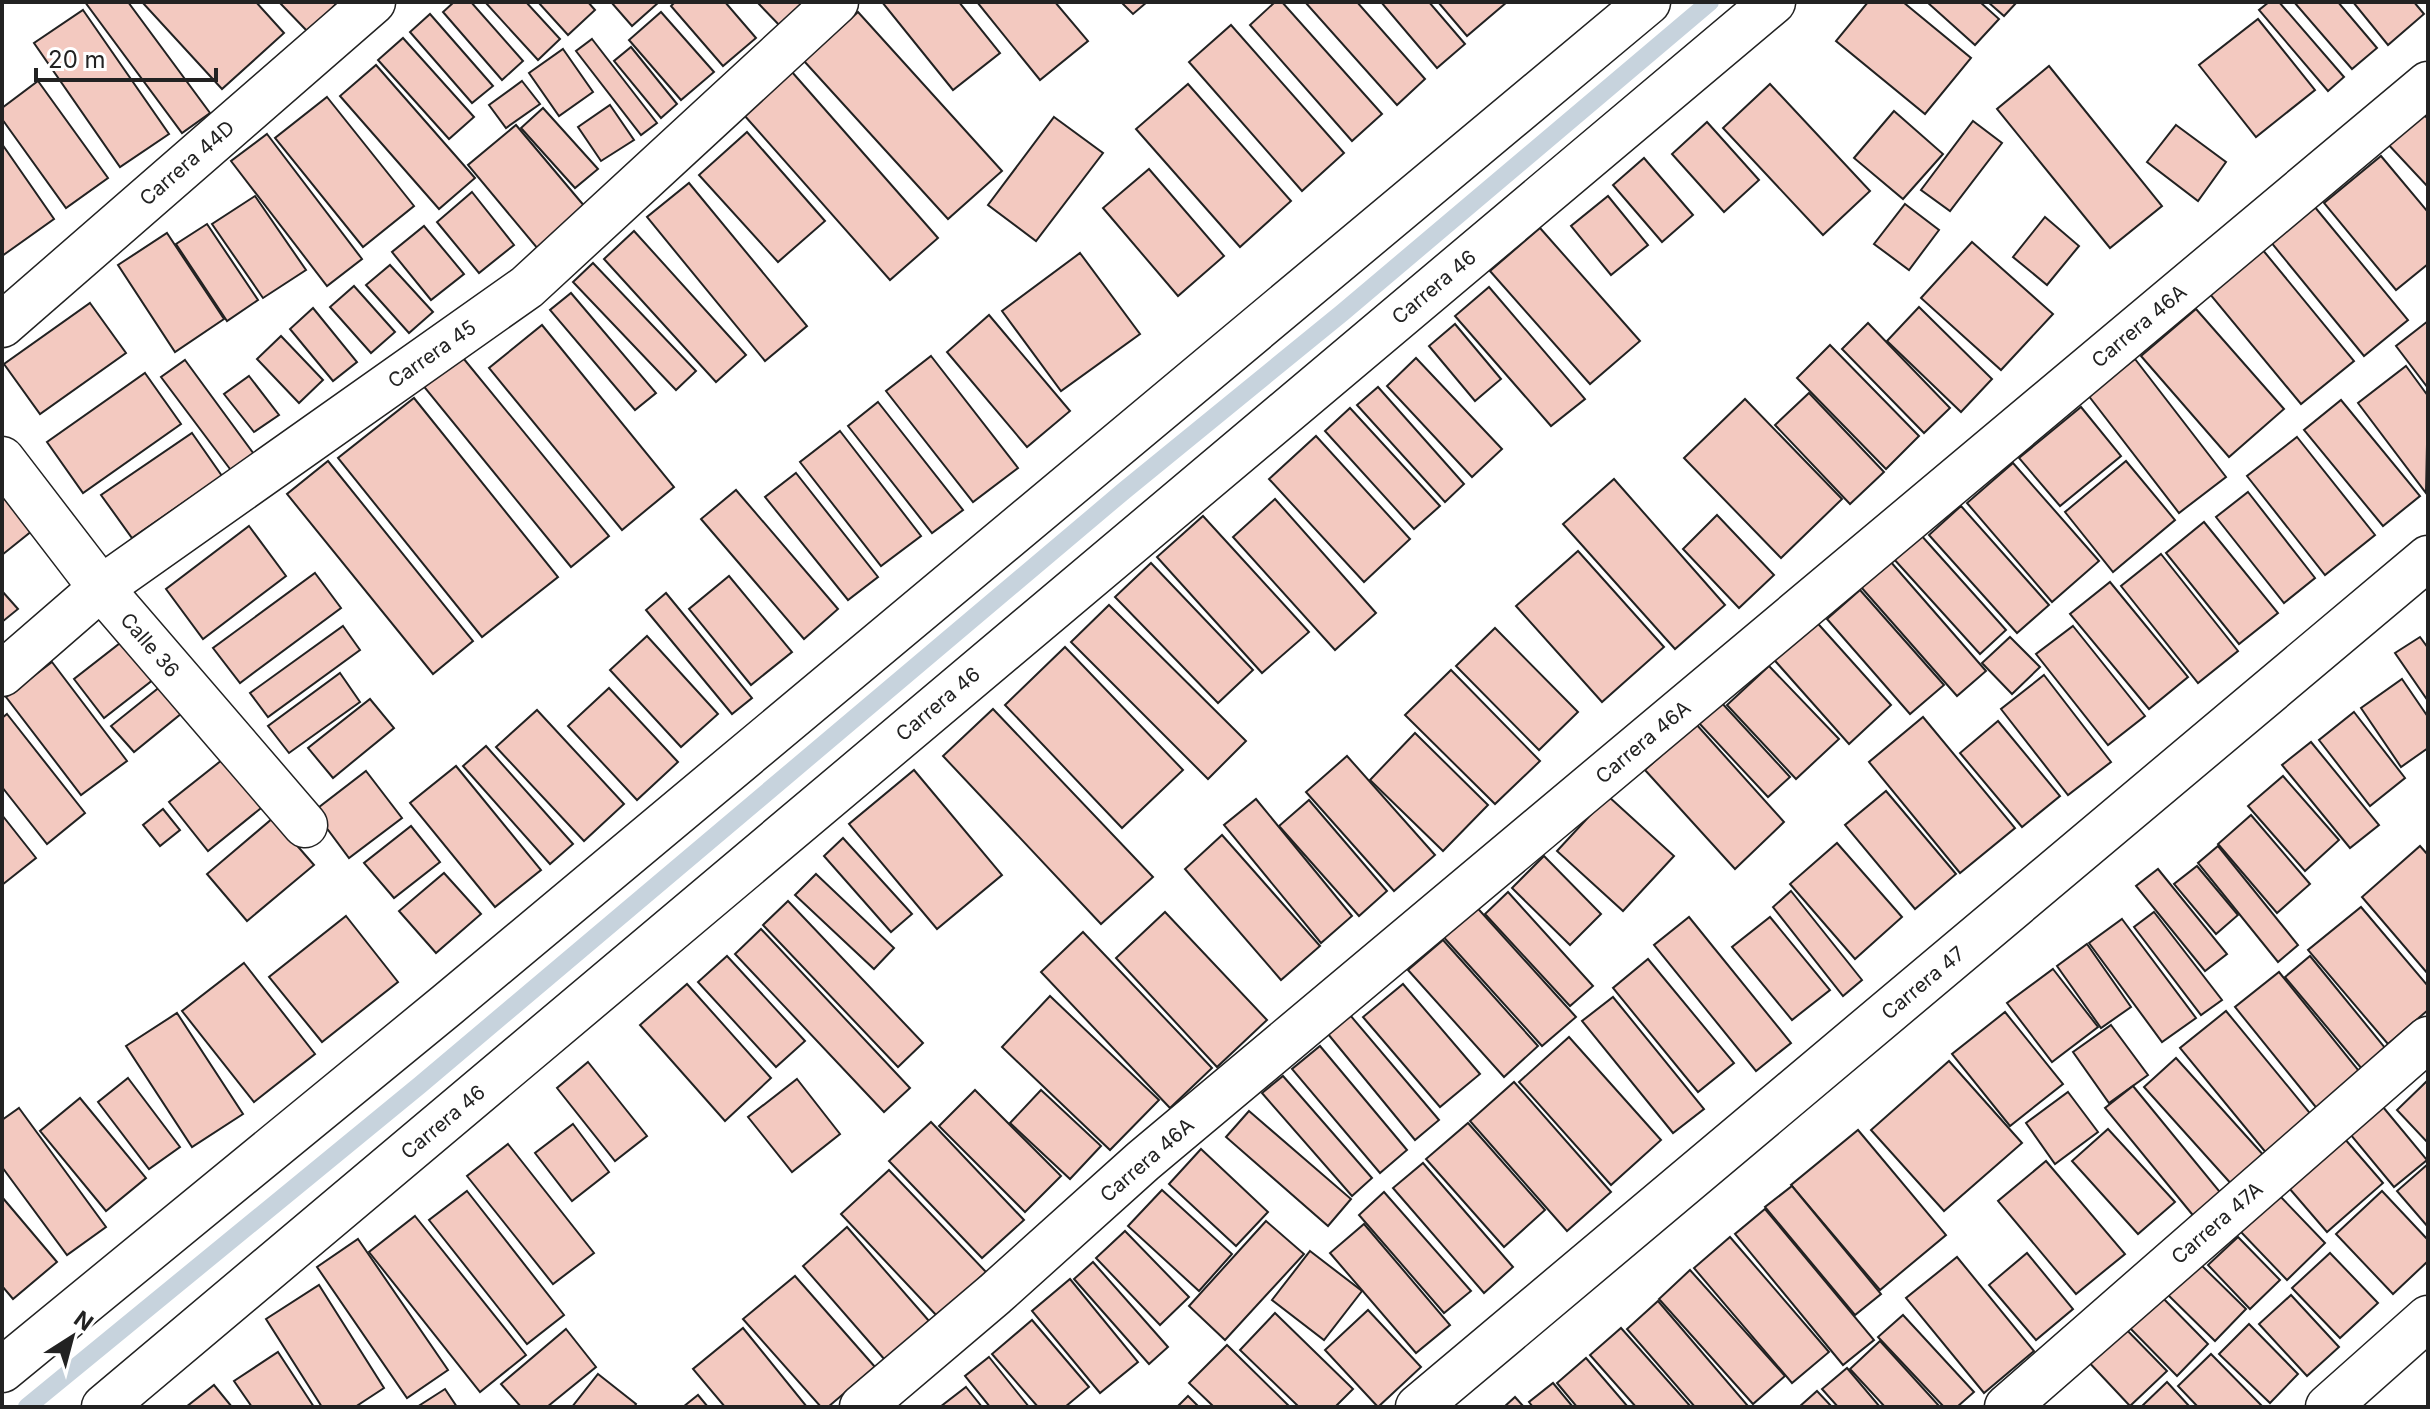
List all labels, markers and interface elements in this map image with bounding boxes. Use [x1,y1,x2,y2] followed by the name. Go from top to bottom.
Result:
[36,32,216,82] scale bar
[48,45,106,74] text: 20 m
[135,115,239,211] street label: Carrera 44D
[1387,245,1481,329] street label: Carrera 46
[2087,279,2191,372] street label: Carrera 46A
[383,315,481,393] street label: Carrera 45
[115,608,185,682] street label: Calle 36
[891,662,985,746] street label: Carrera 46
[1591,695,1695,788] street label: Carrera 46A
[1877,941,1969,1025] street label: Carrera 47
[396,1080,490,1164] street label: Carrera 46
[1095,1113,1199,1207] street label: Carrera 46A
[2167,1177,2268,1269] street label: Carrera 47A
[32,1297,112,1377] north arrow
[69,1305,98,1336] text: N

